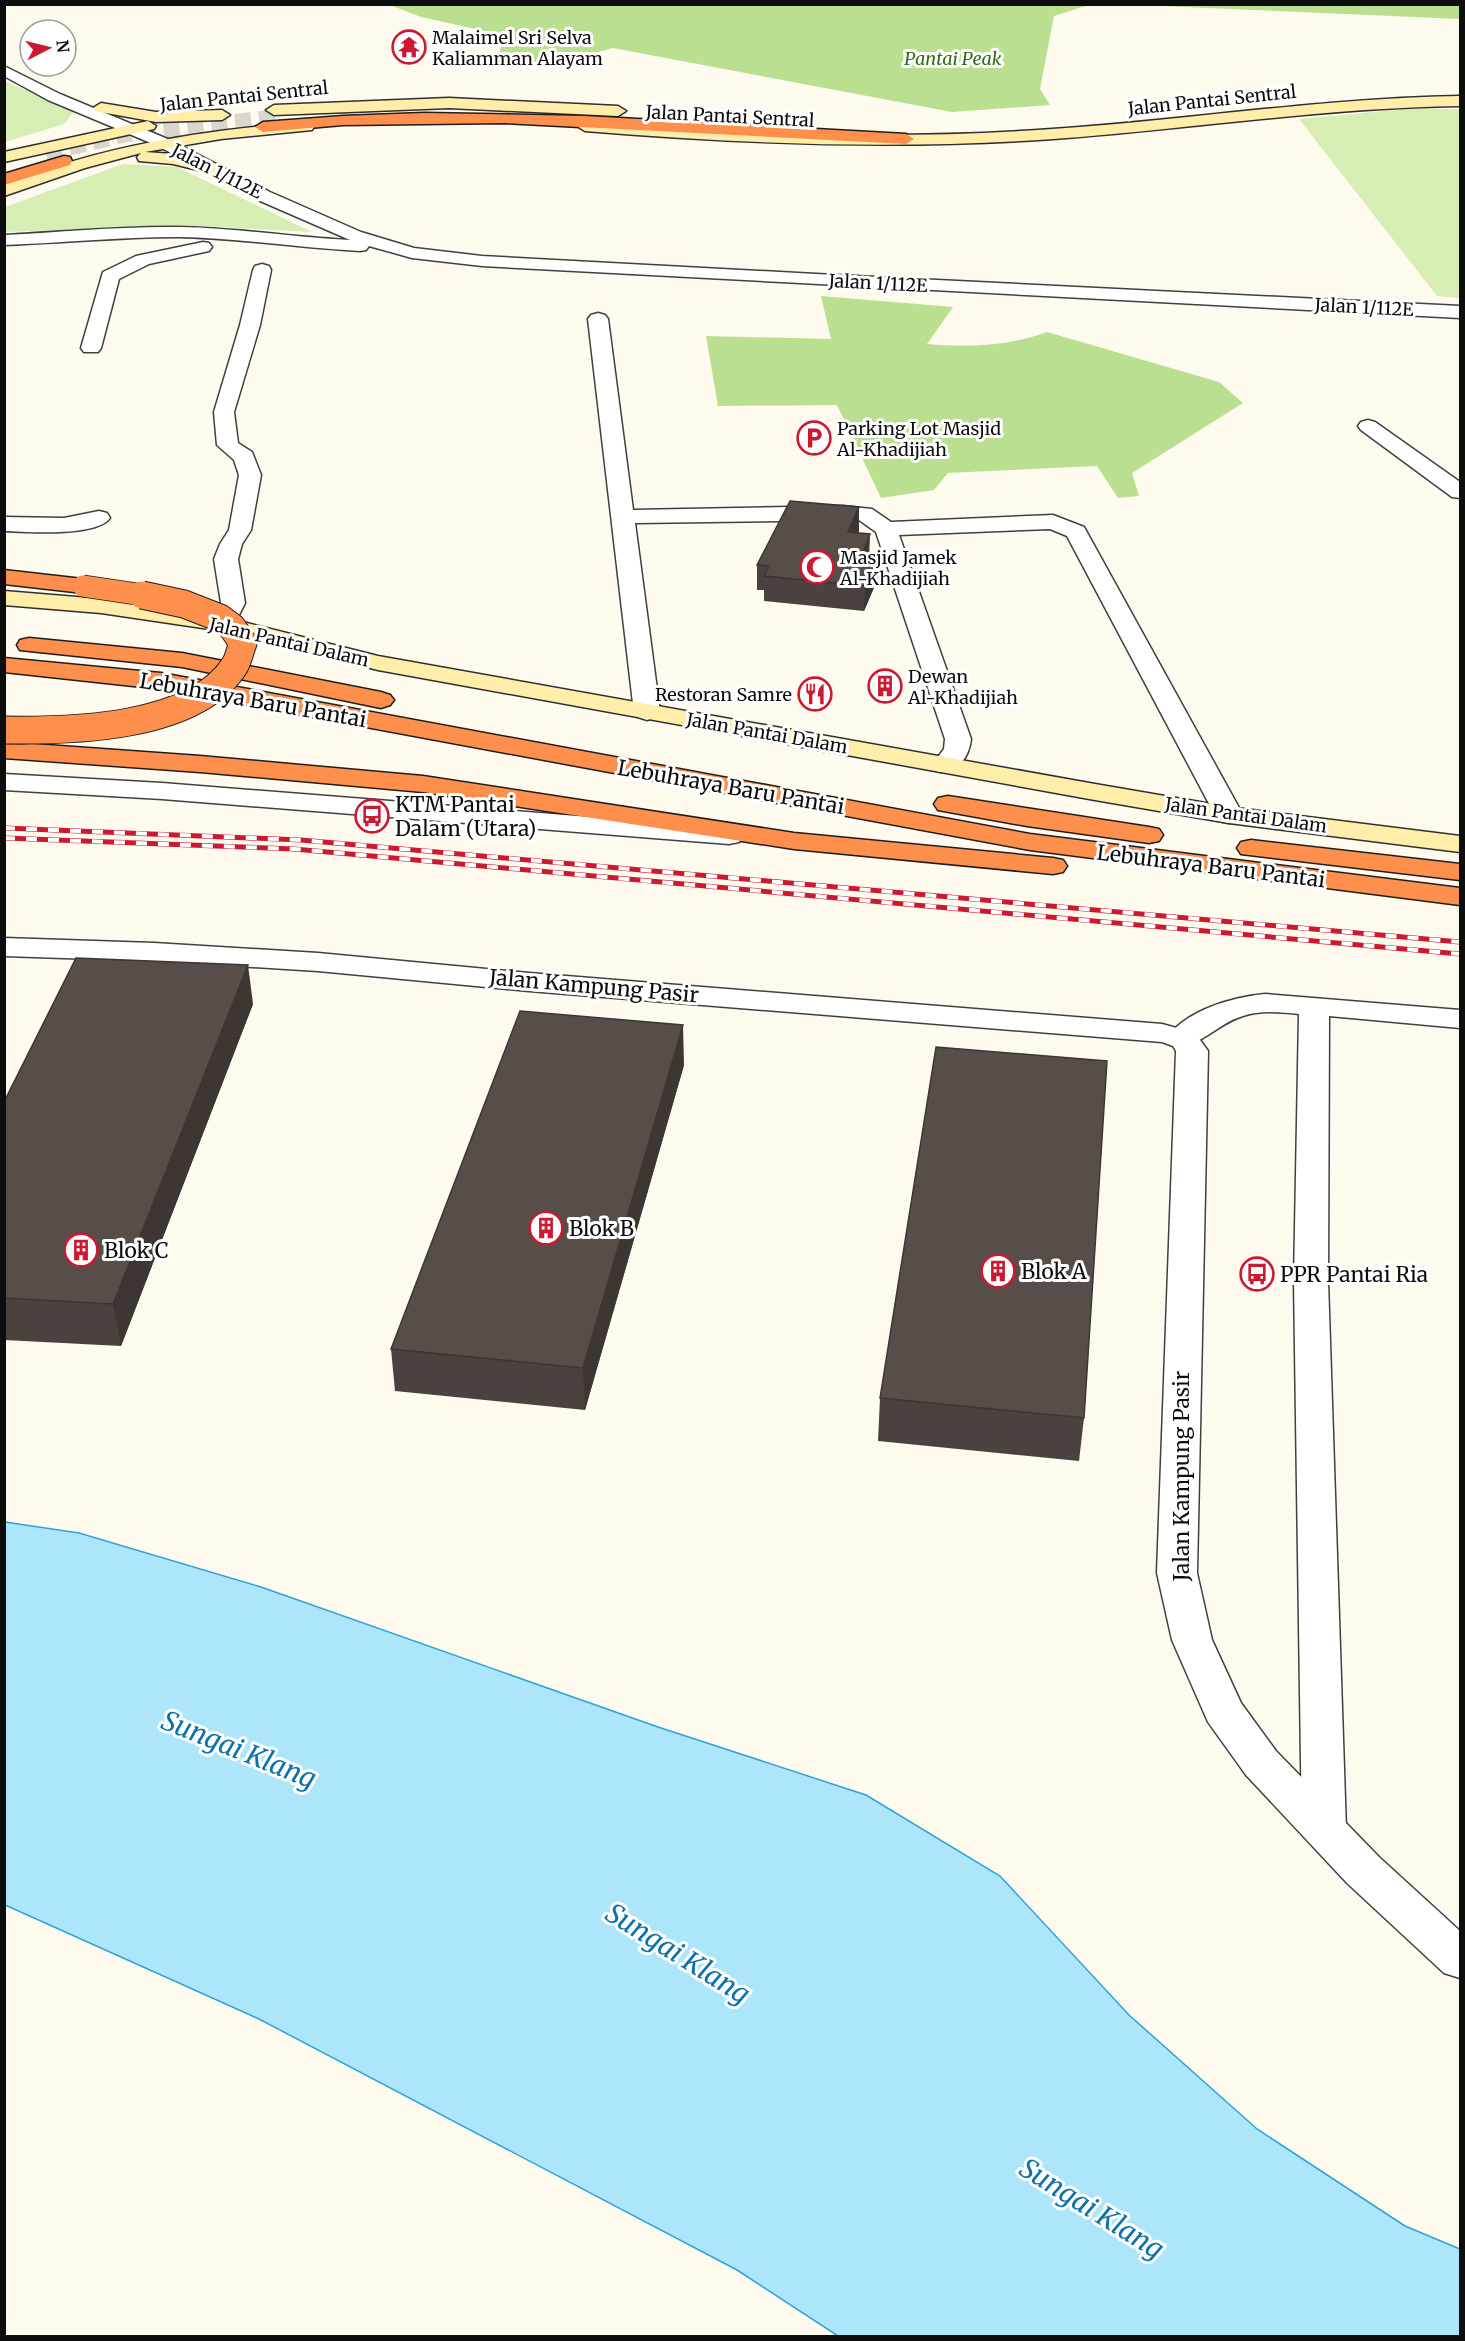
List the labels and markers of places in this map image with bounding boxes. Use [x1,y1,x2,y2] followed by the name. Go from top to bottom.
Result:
[432,26,603,70] place label: Malaimel Sri Selva Kaliamman Alayam
[391,29,427,65] temple icon: Malaimel Sri Selva Kaliamman Alayam
[836,417,1001,461] place label: Parking Lot Masjid Al-Khadijiah
[796,420,832,456] parking icon: Parking Lot Masjid Al-Khadijiah
[839,546,957,590] place label: Masjid Jamek Al-Khadijiah
[799,549,835,585] mosque icon: Masjid Jamek Al-Khadijiah
[907,665,1018,709] place label: Dewan Al-Khadijiah
[867,668,903,704] building icon: Dewan Al-Khadijiah
[797,676,833,712] restaurant icon: Restoran Samre
[655,683,792,706] place label: Restoran Samre
[395,791,536,842] place label: KTM Pantai Dalam (Utara)
[354,798,390,834] bus stop icon: KTM Pantai Dalam (Utara)
[528,1210,564,1246] building icon: Blok B
[569,1215,634,1242] place label: Blok B
[63,1232,99,1268] building icon: Blok C
[104,1237,168,1264] place label: Blok C
[980,1253,1016,1289] building icon: Blok A
[1239,1256,1275,1292] bus stop icon: PPR Pantai Ria
[1021,1258,1087,1285] place label: Blok A
[1280,1261,1428,1288] place label: PPR Pantai Ria

